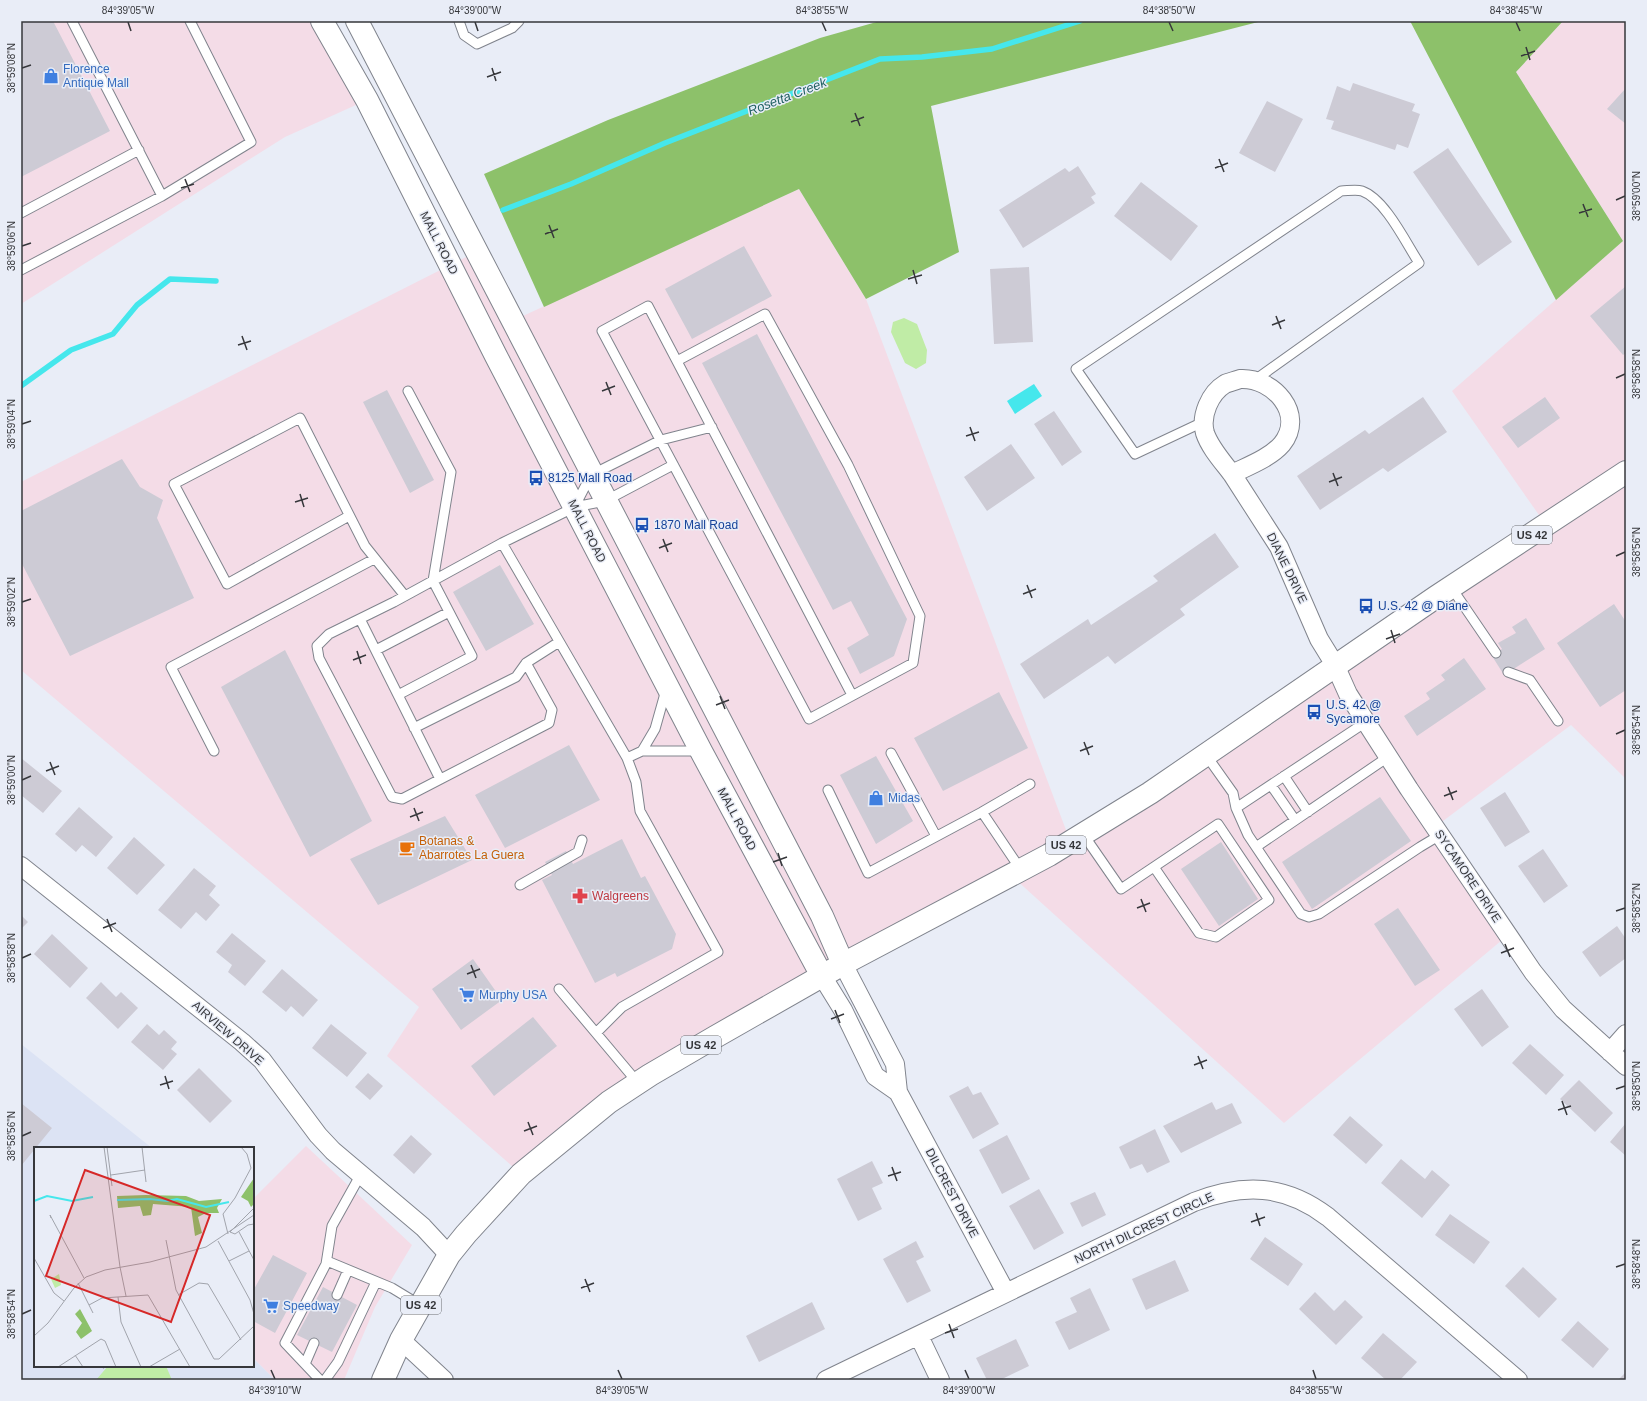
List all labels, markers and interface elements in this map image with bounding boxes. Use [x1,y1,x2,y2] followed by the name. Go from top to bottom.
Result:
[102,5,155,16] text: 84°39'05"W
[449,5,502,16] text: 84°39'00"W
[796,5,849,16] text: 84°38'55"W
[1143,5,1196,16] text: 84°38'50"W
[1490,5,1543,16] text: 84°38'45"W
[6,43,17,93] text: 38°59'08"N
[63,62,129,90] place label: Florence Antique Mall
[42,67,60,85] shop icon: Florence Antique Mall
[746,74,830,118] water label: Rosetta Creek
[1631,171,1642,221] text: 38°59'00"N
[417,209,461,277] street label: MALL ROAD
[6,221,17,271] text: 38°59'06"N
[1631,349,1642,399] text: 38°58'58"N
[6,399,17,449] text: 38°59'04"N
[527,469,545,487] bus stop icon: 8125 Mall Road
[548,471,632,485] place label: 8125 Mall Road
[565,497,609,565] street label: MALL ROAD
[633,516,651,534] bus stop icon: 1870 Mall Road
[654,518,738,532] place label: 1870 Mall Road
[1512,526,1552,544] road number: US 42
[1631,527,1642,577] text: 38°58'56"N
[1264,530,1310,606] street label: DIANE DRIVE
[6,577,17,627] text: 38°59'02"N
[1357,597,1375,615] bus stop icon: U.S. 42 @ Diane
[1378,599,1469,613] place label: U.S. 42 @ Diane
[1326,698,1382,726] place label: U.S. 42 @ Sycamore
[1305,703,1323,721] bus stop icon: U.S. 42 @ Sycamore
[1631,705,1642,755] text: 38°58'54"N
[6,755,17,805] text: 38°59'00"N
[715,785,760,853] street label: MALL ROAD
[867,789,885,807] shop icon: Midas
[888,791,920,805] place label: Midas
[1432,827,1504,925] street label: SYCAMORE DRIVE
[419,834,525,862] place label: Botanas & Abarrotes La Guera
[1046,836,1086,854] road number: US 42
[398,839,416,857] cafe icon: Botanas & Abarrotes La Guera
[1631,883,1642,933] text: 38°58'52"N
[571,887,589,905] pharmacy icon: Walgreens
[592,889,649,903] place label: Walgreens
[6,933,17,983] text: 38°58'58"N
[458,986,476,1004] supermarket icon: Murphy USA
[479,988,547,1002] place label: Murphy USA
[189,998,267,1068] street label: AIRVIEW DRIVE
[681,1036,721,1054] road number: US 42
[1631,1061,1642,1111] text: 38°58'50"N
[6,1111,17,1161] text: 38°58'56"N
[923,1146,981,1240] street label: DILCREST DRIVE
[34,1147,254,1367] inset map
[1072,1189,1216,1267] street label: NORTH DILCREST CIRCLE
[1631,1239,1642,1289] text: 38°58'48"N
[6,1289,17,1339] text: 38°58'54"N
[401,1296,441,1314] road number: US 42
[262,1297,280,1315] supermarket icon: Speedway
[283,1299,339,1313] place label: Speedway
[249,1385,302,1396] text: 84°39'10"W
[596,1385,649,1396] text: 84°39'05"W
[943,1385,996,1396] text: 84°39'00"W
[1290,1385,1343,1396] text: 84°38'55"W

